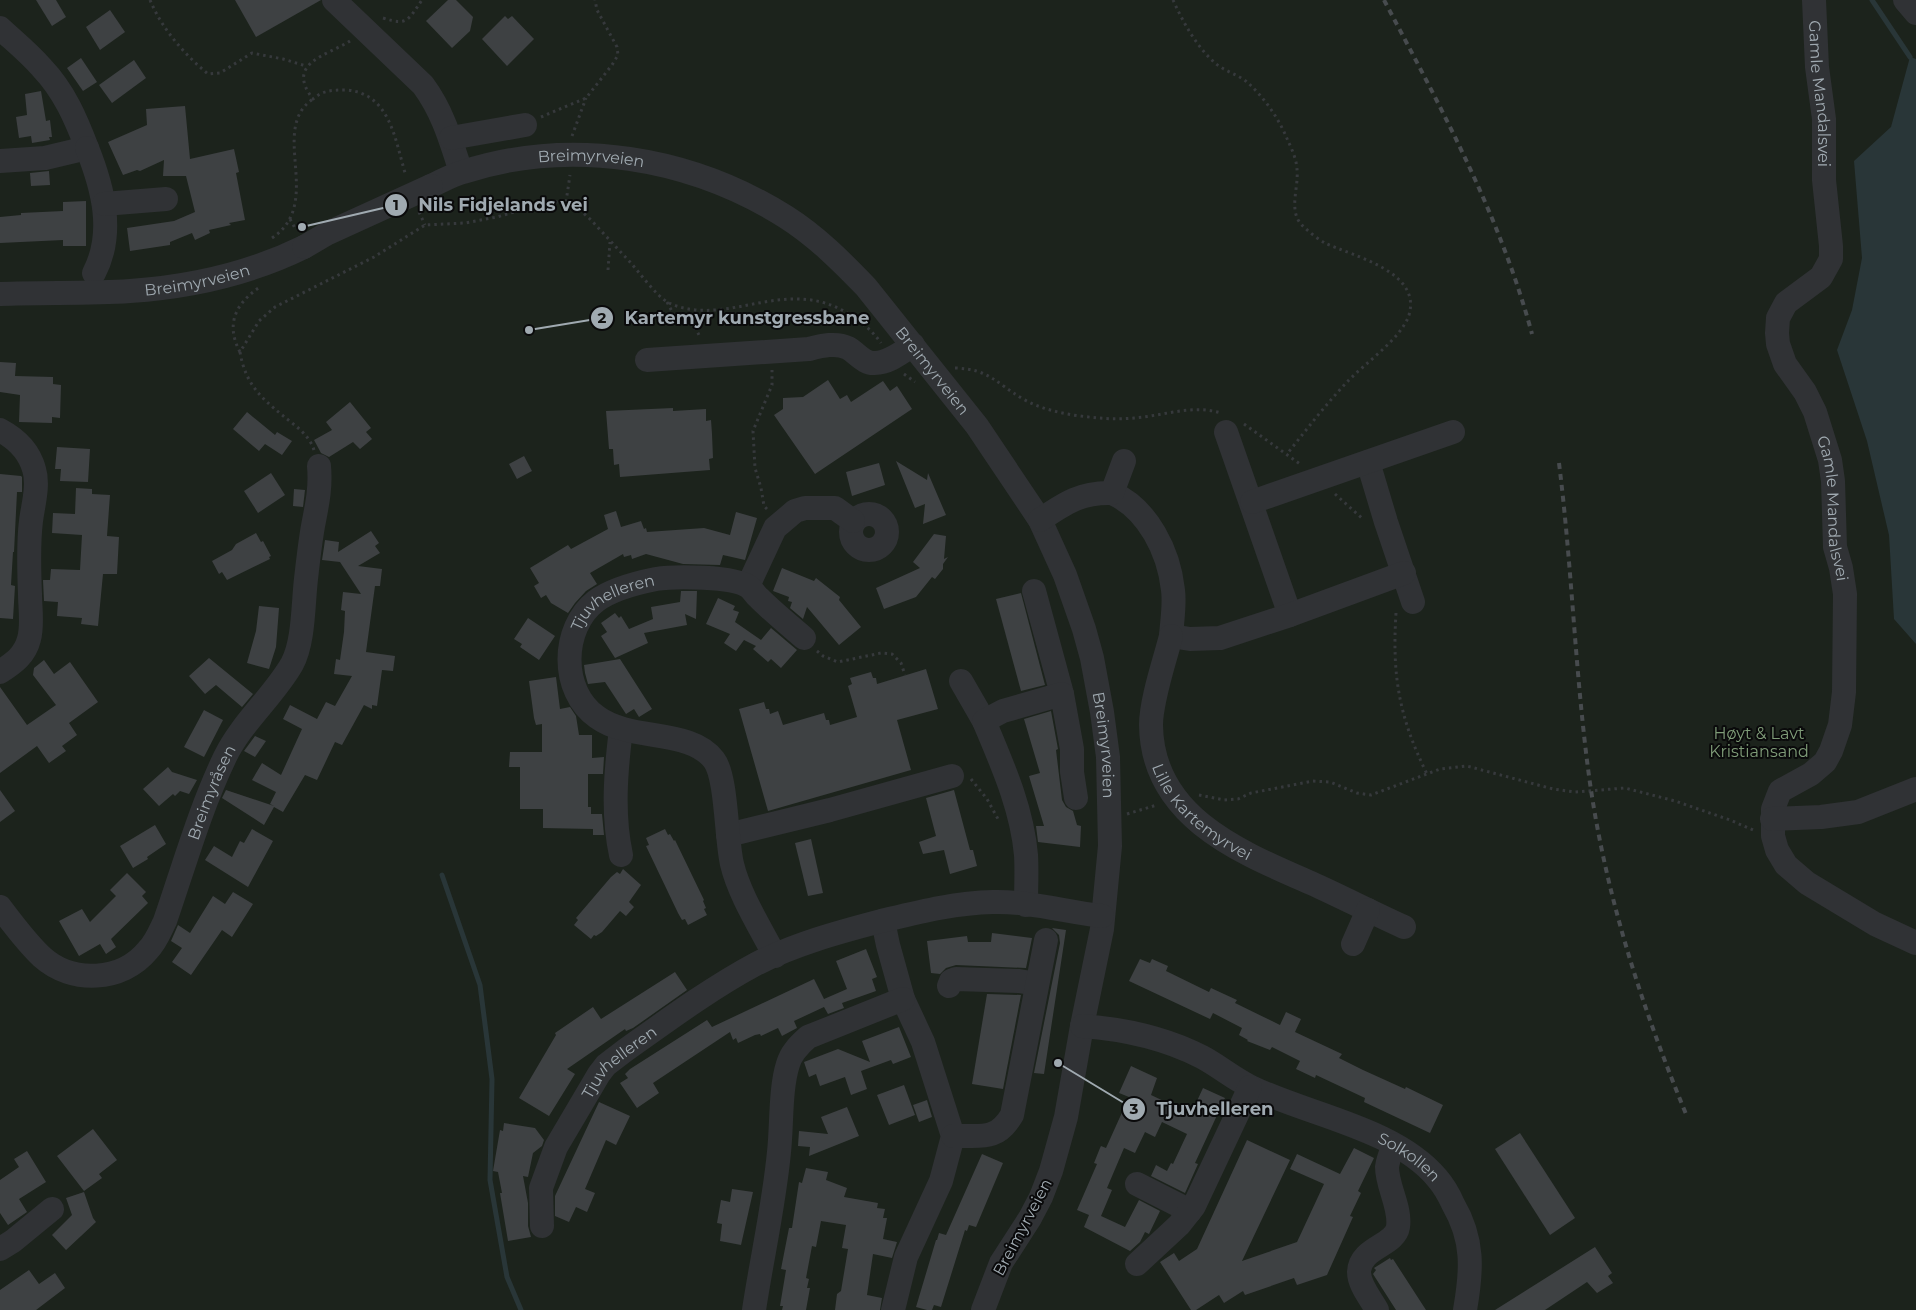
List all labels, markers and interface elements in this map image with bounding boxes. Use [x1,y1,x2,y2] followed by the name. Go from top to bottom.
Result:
[1805,20,1833,167] street label: Gamle Mandalsvei
[537,146,646,171] street label: Breimyrveien
[383,189,598,222] callout: Nils Fidjelands vei
[418,194,588,216] text: Nils Fidjelands vei
[393,195,399,214] text: 1
[143,260,252,300] street label: Breimyrveien
[590,302,880,335] callout: Kartemyr kunstgressbane
[625,307,869,329] text: Kartemyr kunstgressbane
[598,308,607,327] text: 2
[891,323,973,419] street label: Breimyrveien
[1813,433,1852,582] street label: Gamle Mandalsvei
[567,571,656,634] street label: Tjuvhelleren
[1088,690,1118,799] street label: Breimyrveien
[1709,724,1809,761] park label: Høyt & Lavt Kristiansand
[184,742,240,843] street label: Breimyråsen
[1148,761,1255,864] street label: Lille Kartemyrvei
[578,1022,660,1102] street label: Tjuvhelleren
[1121,1093,1283,1126] callout: Tjuvhelleren
[1156,1098,1274,1120] text: Tjuvhelleren
[1129,1099,1139,1118] text: 3
[1375,1129,1444,1185] street label: Solkollen
[989,1175,1056,1279] street label: Breimyrveien

